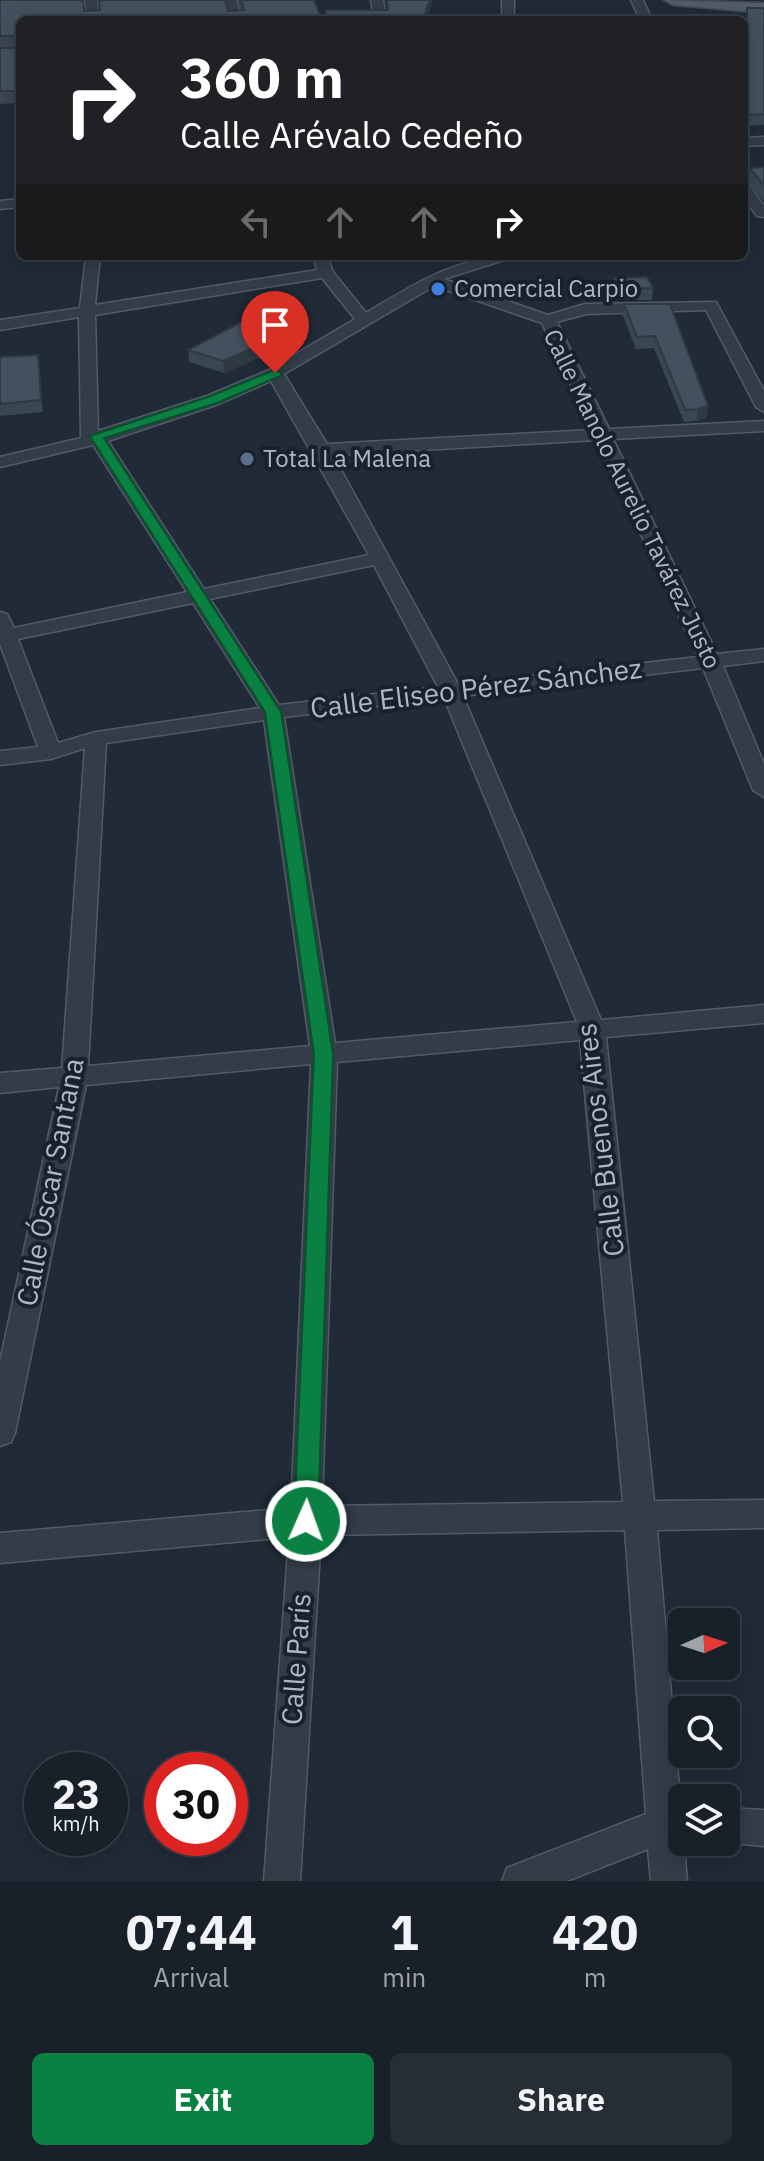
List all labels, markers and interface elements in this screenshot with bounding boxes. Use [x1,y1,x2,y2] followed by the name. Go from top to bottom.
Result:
[180,41,344,113] text: 360 m
[48,48,152,152] icon: right
[180,111,523,158] text: Calle Arévalo Cedeño
[234,200,278,244] icon: left
[318,200,362,244] icon: ahead
[402,200,446,244] icon: ahead
[486,200,530,244] icon: right
[454,272,638,304] place label: Comercial Carpio
[429,280,447,298] marker: Comercial Carpio
[241,291,309,373] pin
[253,303,297,347] icon: arrive
[537,324,729,674] street label: Calle Manolo Aurelio Tavárez Justo
[263,442,431,474] place label: Total La Malena
[238,450,256,468] marker: Total La Malena
[308,649,644,726] street label: Calle Eliseo Pérez Sánchez
[567,1021,632,1259] street label: Calle Buenos Aires
[7,1055,92,1309] street label: Calle Óscar Santana
[264,1479,348,1563] position arrow
[272,1592,319,1726] street label: Calle París
[668,1608,740,1680] north arrow
[668,1608,740,1856] map controls
[668,1696,740,1768] button: search
[144,1752,248,1856] speed limit sign: 30
[52,1768,100,1820] text: 23
[668,1784,740,1856] button: layers
[52,1810,100,1837] text: km/h
[126,1901,257,1963] text: 07:44
[390,1901,419,1963] text: 1
[552,1901,638,1963] text: 420
[153,1960,229,1994] text: Arrival
[382,1960,426,1994] text: min
[584,1960,606,1994] text: m
[32,2053,374,2145] button: Exit
[390,2053,732,2145] button: Share

